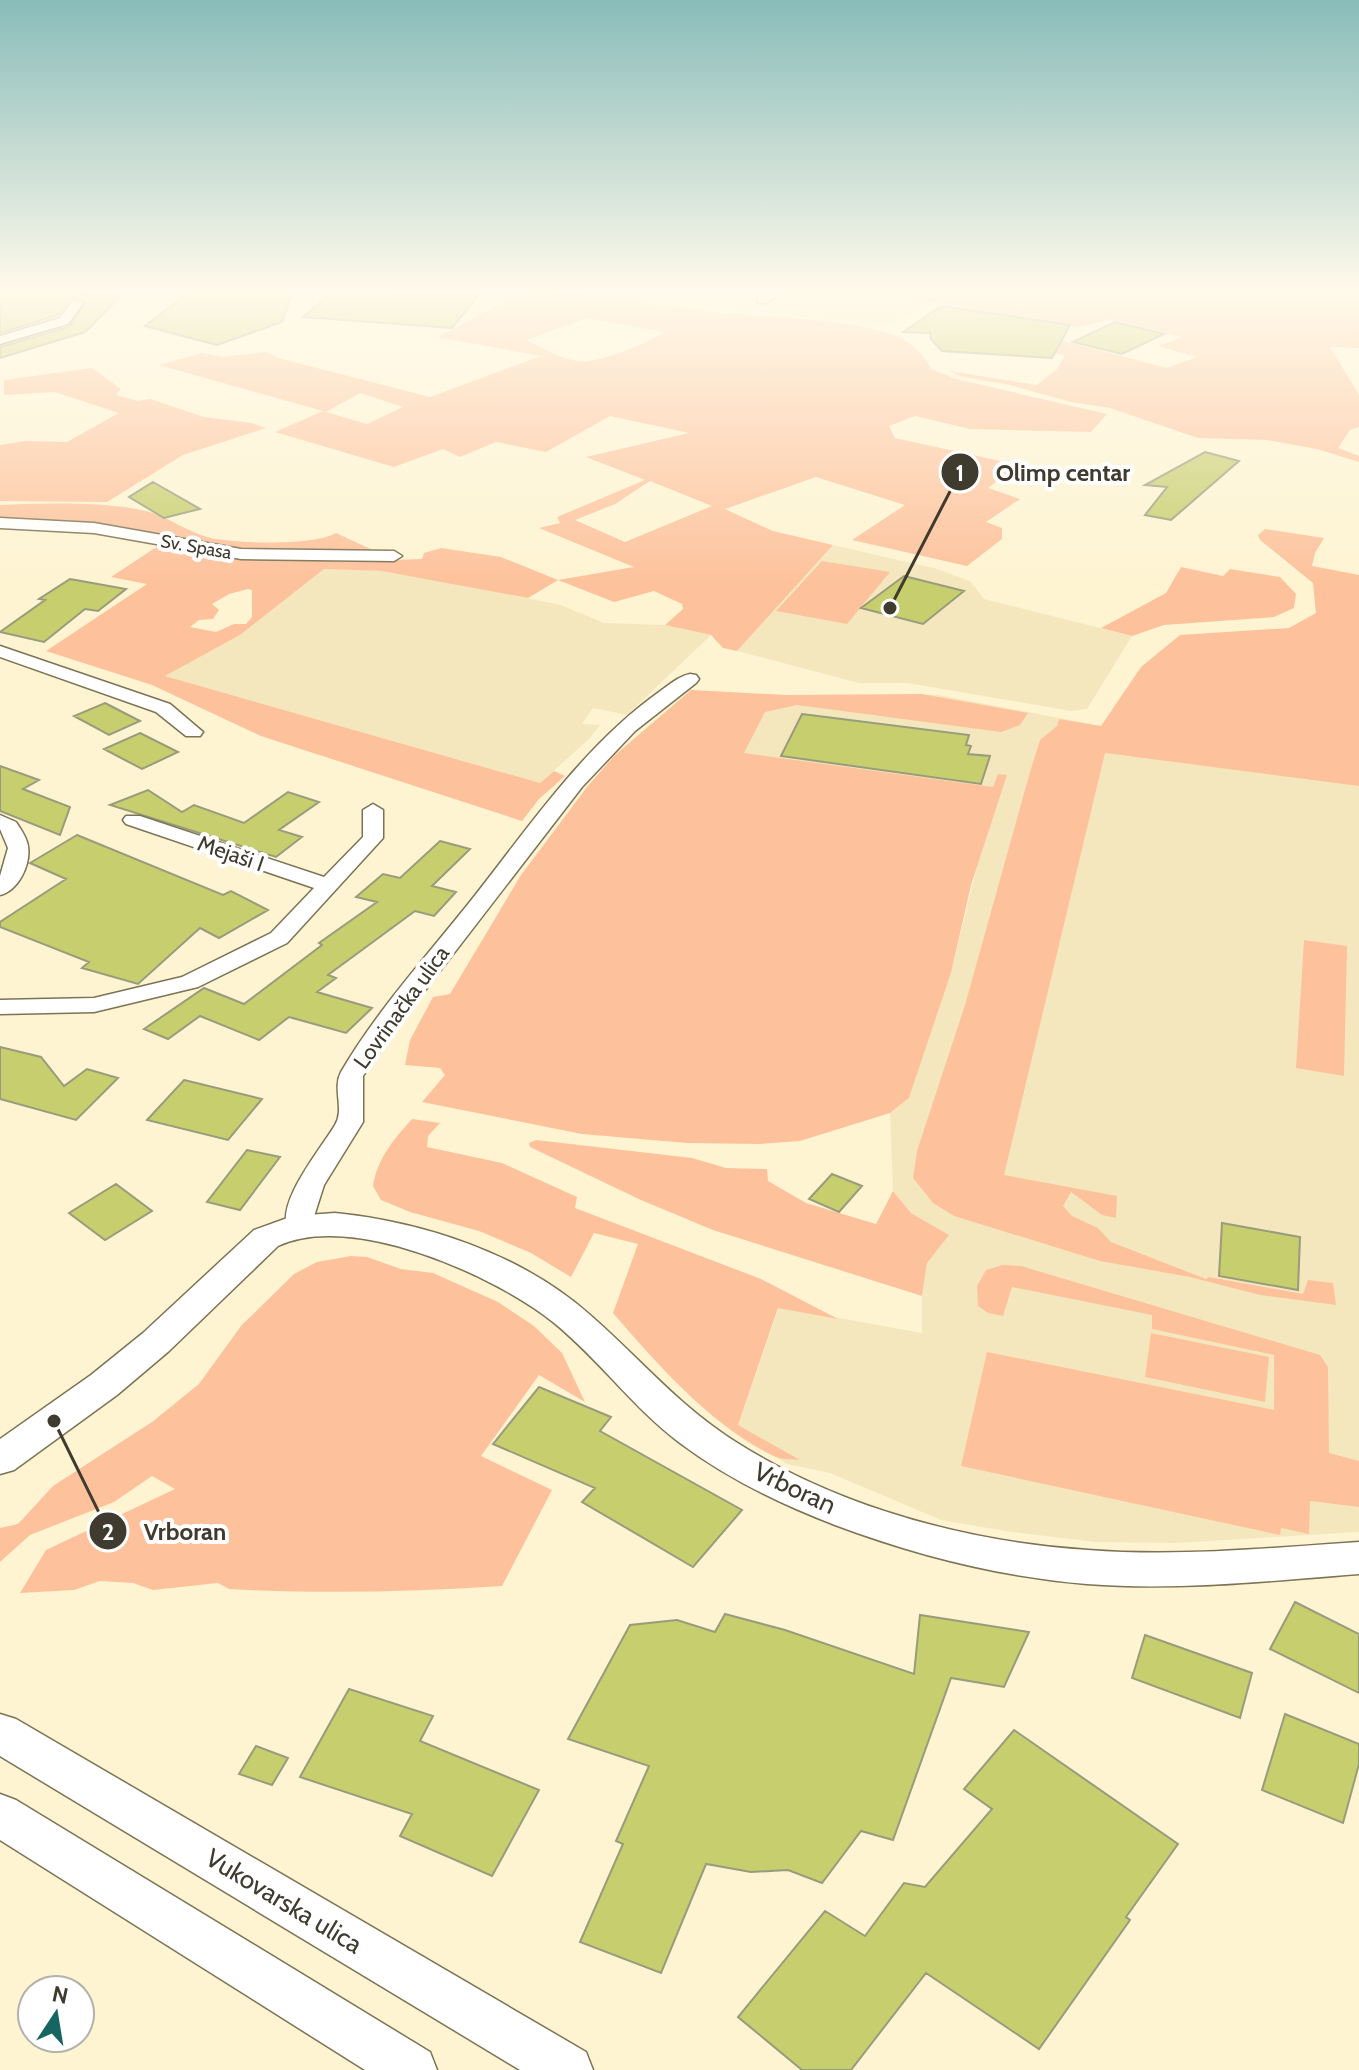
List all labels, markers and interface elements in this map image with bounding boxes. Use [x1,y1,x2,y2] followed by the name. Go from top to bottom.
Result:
[940,448,1146,496] callout: Olimp centar
[956,458,964,487] text: 1
[996,458,1130,487] text: Olimp centar
[159,530,233,564] street label: Sv. Spasa
[194,830,268,877] street label: Mejaši I
[348,940,455,1074] street label: Lovrinačka ulica
[749,1455,841,1521] street label: Vrboran
[88,1507,242,1555] callout: Vrboran
[102,1517,114,1546] text: 2
[144,1517,226,1546] text: Vrboran
[200,1842,369,1961] street label: Vukovarska ulica
[16,1974,96,2054] north arrow
[50,1980,70,2010] text: N

